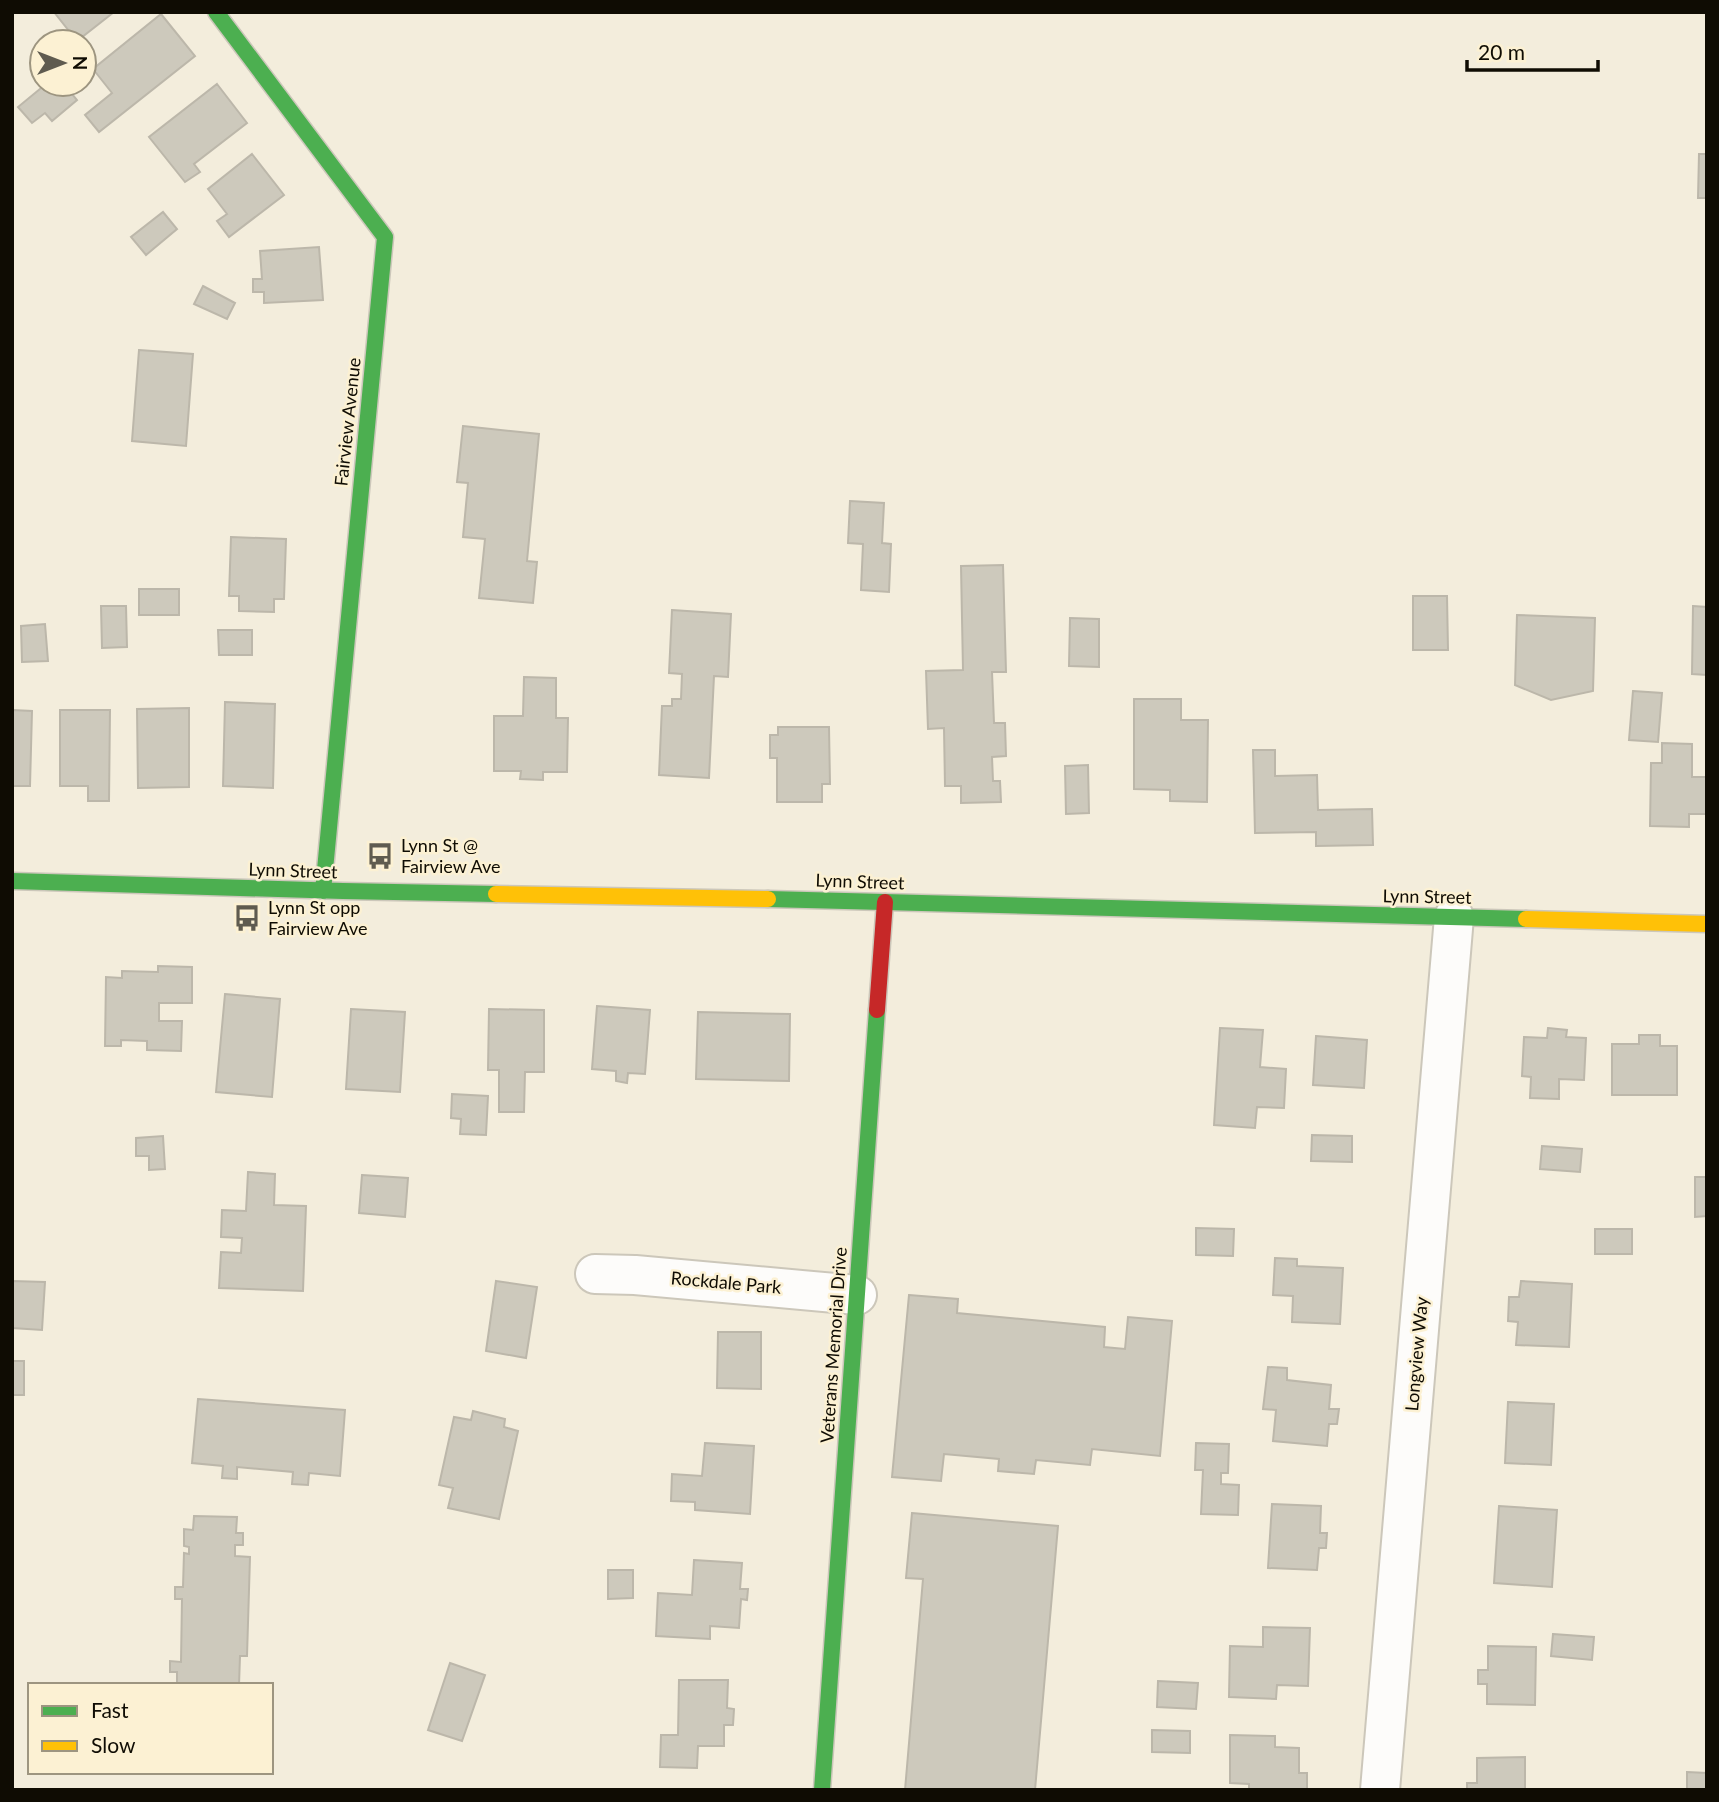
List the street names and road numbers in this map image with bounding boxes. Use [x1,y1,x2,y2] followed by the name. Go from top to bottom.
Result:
[329,357,365,487] street label: Fairview Avenue
[248,857,338,883] street label: Lynn Street
[815,868,905,894] street label: Lynn Street
[1382,884,1472,908] street label: Lynn Street
[815,1246,851,1444] street label: Veterans Memorial Drive
[670,1266,783,1298] street label: Rockdale Park
[1400,1295,1432,1412] street label: Longview Way

